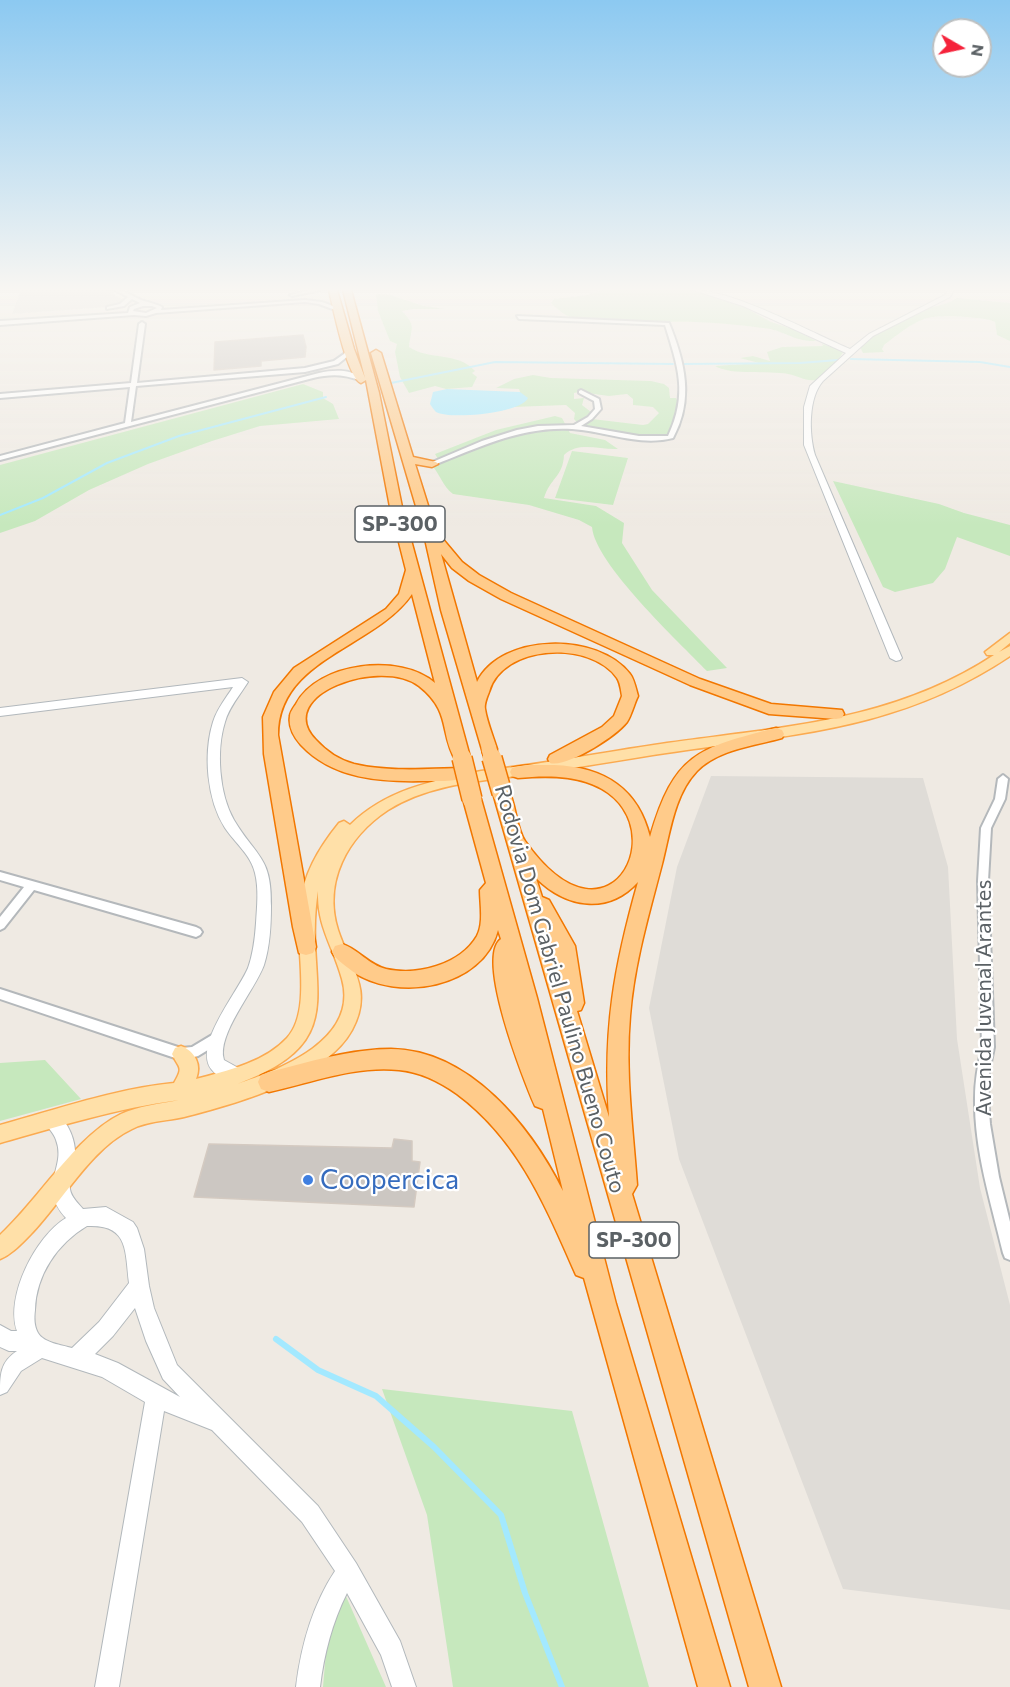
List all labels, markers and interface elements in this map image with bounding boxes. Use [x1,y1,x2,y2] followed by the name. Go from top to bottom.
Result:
[932,18,992,78] north arrow
[968,43,989,58] text: N
[355,506,445,542] road number: SP-300
[489,782,631,1196] street label: Rodovia Dom Gabriel Paulino Bueno Couto
[971,880,997,1116] street label: Avenida Juvenal Arantes
[320,1164,459,1196] place label: Coopercica
[301,1173,315,1187] marker: Coopercica
[589,1222,679,1258] road number: SP-300

